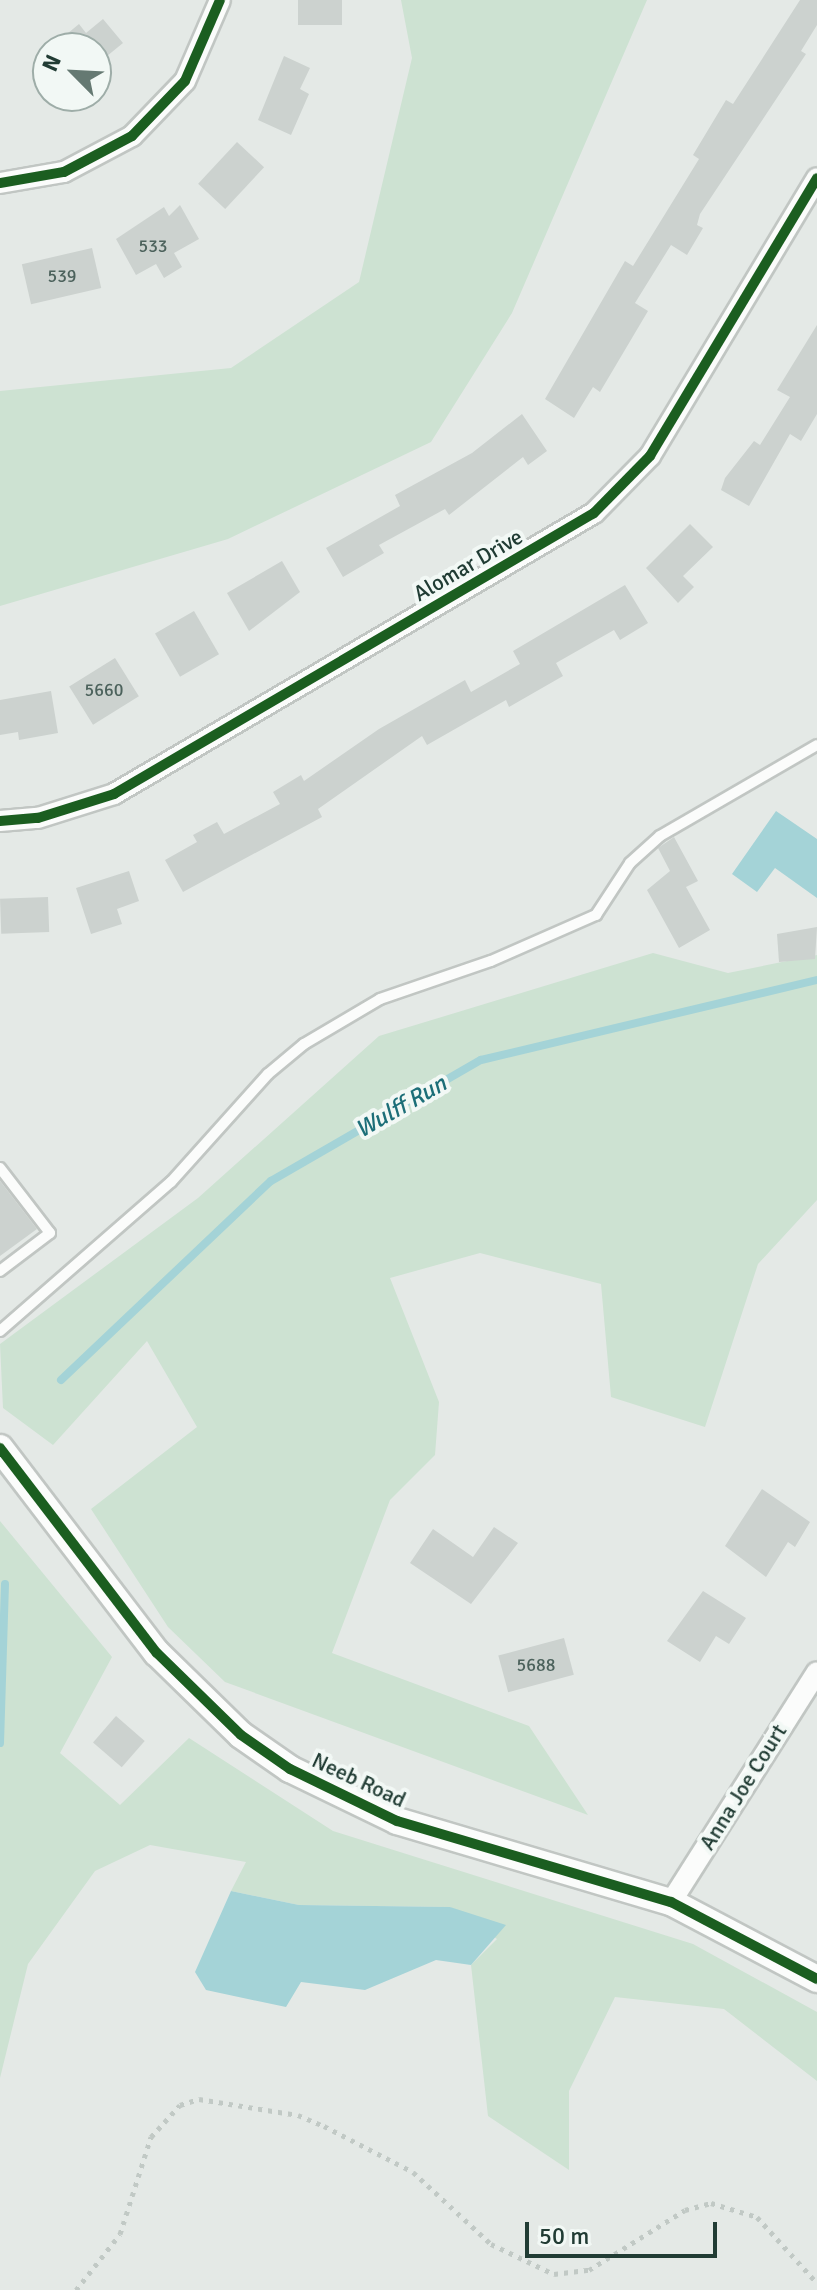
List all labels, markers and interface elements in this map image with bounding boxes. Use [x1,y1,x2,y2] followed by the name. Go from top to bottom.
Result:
[32,32,112,112] north arrow
[36,50,67,75] text: N
[138,235,168,257] house number: 533
[47,265,77,287] house number: 539
[409,523,527,607] street label: Alomar Drive
[85,679,123,701] house number: 5660
[350,1069,452,1145] water label: Wulff Run
[517,1654,555,1676] house number: 5688
[694,1719,792,1855] street label: Anna Joe Court
[308,1747,410,1813] street label: Neeb Road
[529,2206,721,2256] scale bar
[539,2221,589,2251] text: 50 m

